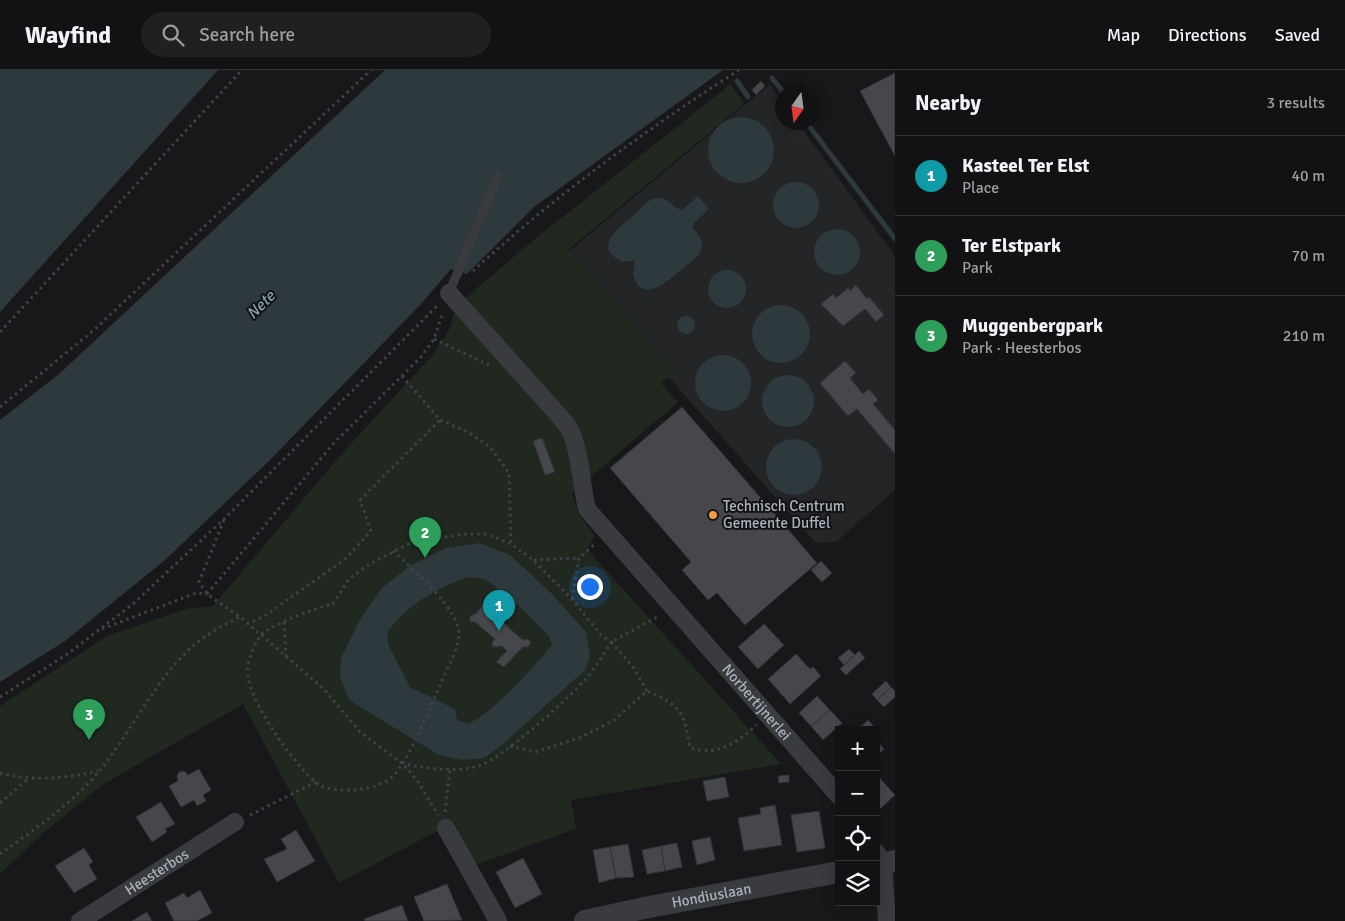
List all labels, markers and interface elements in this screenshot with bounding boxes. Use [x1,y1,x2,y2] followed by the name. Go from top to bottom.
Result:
[141,12,491,57] search box
[25,20,111,50] text: Wayfind
[159,21,187,49] icon: search
[199,23,295,47] text: Search here
[1107,24,1140,46] text: Map
[1168,24,1247,46] text: Directions
[1275,24,1320,46] text: Saved
[775,85,820,130] north arrow
[915,90,981,116] text: Nearby
[1266,93,1325,113] text: 3 results
[962,154,1089,178] text: Kasteel Ter Elst
[927,166,935,186] text: 1
[1291,166,1325,186] text: 40 m
[962,178,999,198] text: Place
[962,234,1061,258] text: Ter Elstpark
[927,246,935,266] text: 2
[1291,246,1325,266] text: 70 m
[962,258,993,278] text: Park
[242,286,280,324] water label: Nete
[962,314,1103,338] text: Muggenbergpark
[927,326,935,346] text: 3
[1283,326,1325,346] text: 210 m
[962,338,1082,358] text: Park · Heesterbos
[723,497,845,532] place label: Technisch Centrum Gemeente Duffel
[707,509,719,521] marker: Technisch Centrum Gemeente Duffel
[409,517,441,558] pin: 2
[577,574,603,600] your location
[483,590,515,631] pin: 1
[718,660,795,744] street label: Norbertijnerlei
[73,699,105,740] pin: 3
[835,726,880,906] map controls
[835,726,880,771] button: +
[835,771,880,816] button: −
[835,816,880,861] button: locate
[121,845,192,899] street label: Heesterbos
[835,861,880,906] button: layers
[670,879,753,912] street label: Hondiuslaan

